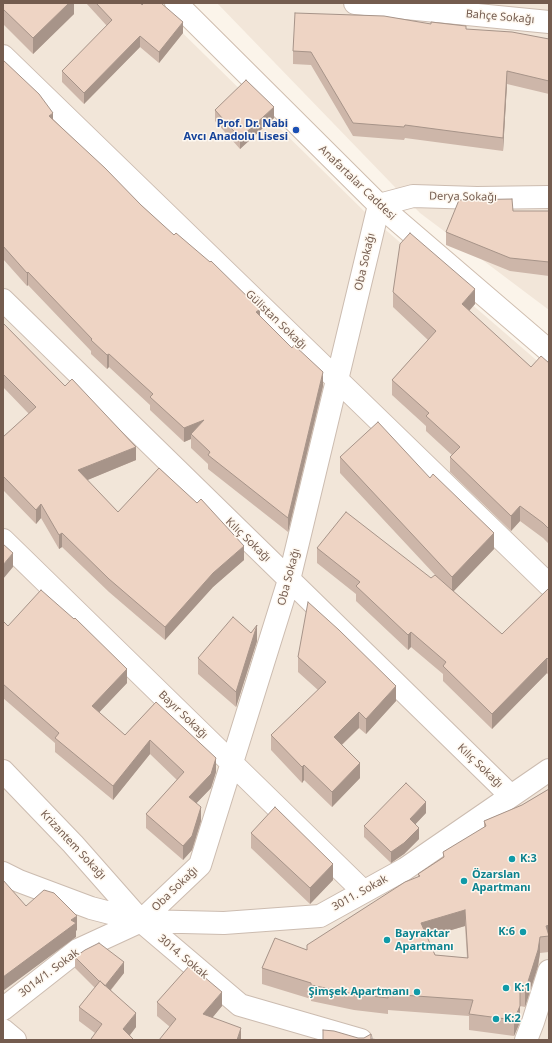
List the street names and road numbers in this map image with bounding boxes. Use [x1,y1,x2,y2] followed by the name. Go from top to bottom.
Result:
[465,7,535,27] street label: Bahçe Sokağı
[316,143,398,223] street label: Anafartalar Caddesi
[429,190,497,204] street label: Derya Sokağı
[352,232,378,292] street label: Oba Sokağı
[243,288,309,352] street label: Gülistan Sokağı
[223,515,273,565] street label: Kılıç Sokağı
[275,547,303,607] street label: Oba Sokağı
[156,688,210,742] street label: Bayır Sokağı
[455,741,505,791] street label: Kılıç Sokağı
[37,808,109,882] street label: Krizantem Sokağı
[149,864,201,914] street label: Oba Sokağı
[330,872,390,914] street label: 3011. Sokak
[155,932,211,982] street label: 3014. Sokak
[16,946,82,1000] street label: 3014/1. Sokak

